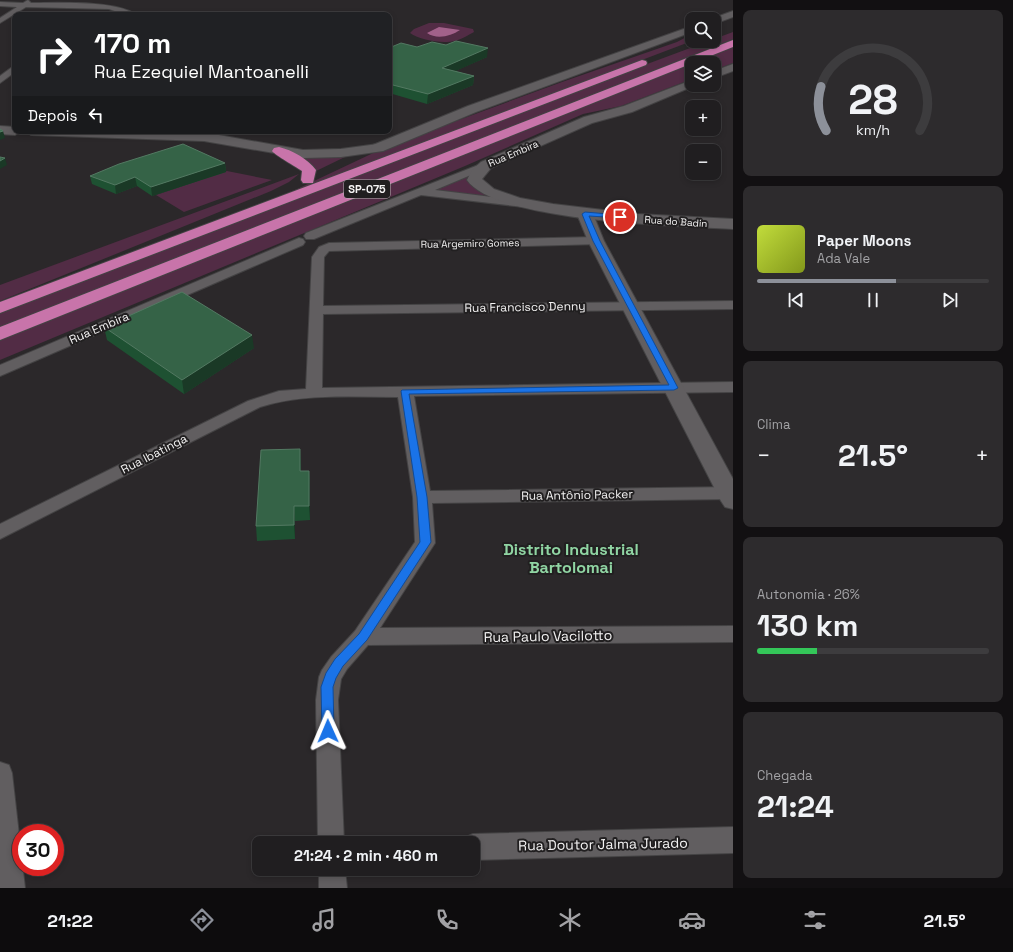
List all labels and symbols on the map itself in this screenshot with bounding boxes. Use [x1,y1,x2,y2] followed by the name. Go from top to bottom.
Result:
[486,137,540,170] street label: Rua Embira
[344,180,390,198] road number: SP-075
[603,200,637,234] pin
[644,213,708,230] street label: Rua do Badin
[420,236,520,251] street label: Rua Argemiro Gomes
[464,298,586,316] street label: Rua Francisco Denny
[66,308,132,348] street label: Rua Embira
[118,430,190,478] street label: Rua Ibatinga
[521,486,633,504] street label: Rua Antônio Packer
[503,539,639,578] district label: Distrito Industrial Bartolomai
[483,626,613,646] street label: Rua Paulo Vacilotto
[307,710,349,752] position arrow
[12,824,64,876] speed limit sign: 30
[518,834,688,854] street label: Rua Doutor Jalma Jurado

